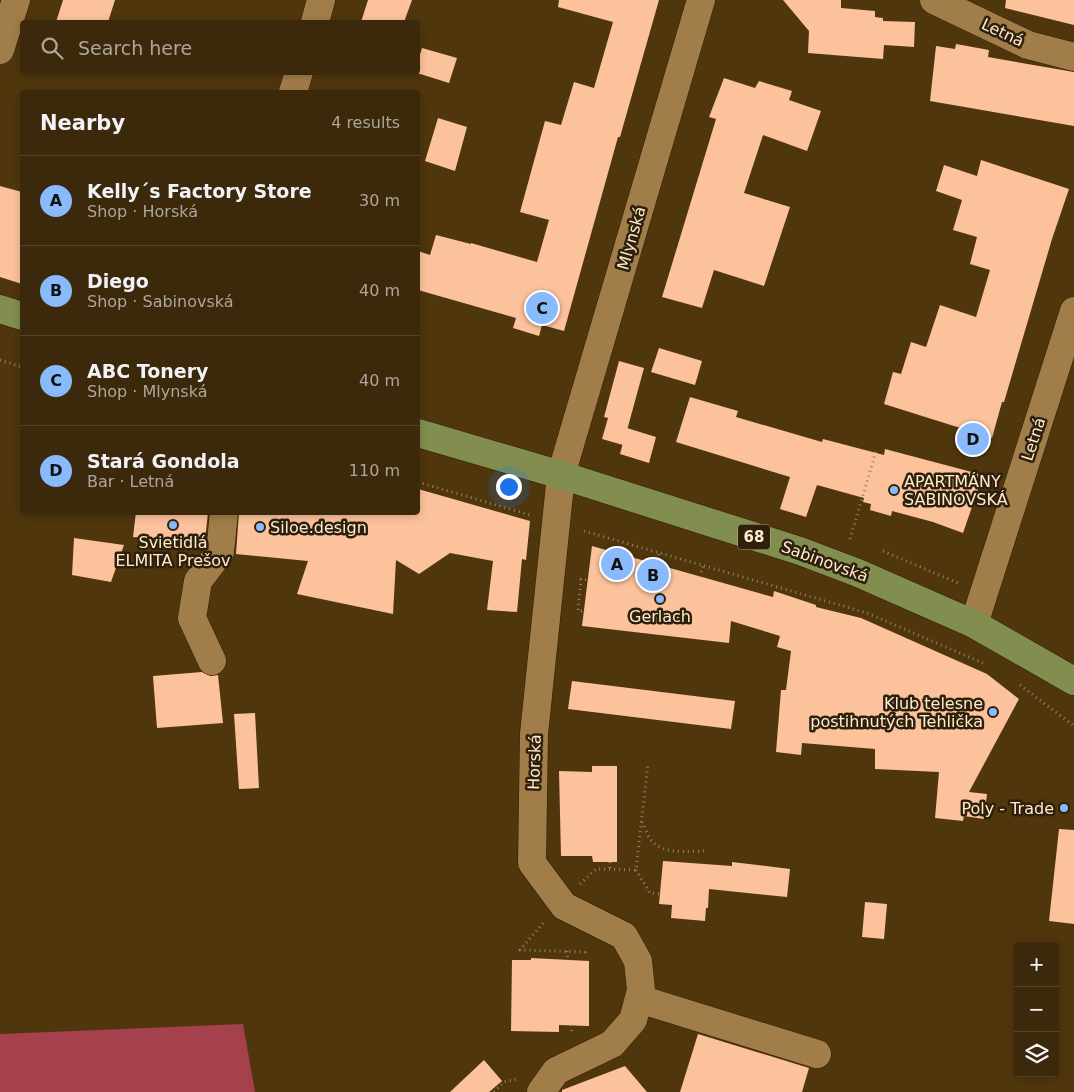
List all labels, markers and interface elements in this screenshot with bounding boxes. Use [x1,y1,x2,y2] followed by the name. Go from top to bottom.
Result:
[979,14,1027,51] street label: Letná
[20,20,420,75] search box
[38,34,66,62] icon: search
[78,37,192,59] text: Search here
[40,111,125,135] text: Nearby
[331,113,400,132] text: 4 results
[87,180,312,202] text: Kelly´s Factory Store
[50,191,62,210] text: A
[359,191,400,210] text: 30 m
[87,202,198,221] text: Shop · Horská
[613,204,650,272] street label: Mlynská
[87,270,149,292] text: Diego
[50,281,62,300] text: B
[359,281,400,300] text: 40 m
[526,289,558,327] pin: C
[87,292,234,311] text: Shop · Sabinovská
[87,360,208,382] text: ABC Tonery
[50,371,62,390] text: C
[359,371,400,390] text: 40 m
[87,382,207,401] text: Shop · Mlynská
[1018,415,1049,463] street label: Letná
[957,420,989,458] pin: D
[87,450,240,472] text: Stará Gondola
[49,461,63,480] text: D
[349,461,400,480] text: 110 m
[87,472,174,491] text: Bar · Letná
[904,472,1008,509] place label: APARTMÁNY SABINOVSKÁ
[496,474,522,500] your location
[888,484,900,496] marker: APARTMÁNY SABINOVSKÁ
[270,518,367,537] place label: Siloe.design
[167,519,179,531] marker: Svietidlá ELMITA Prešov
[254,521,266,533] marker: Siloe.design
[738,524,770,550] road number: 68
[115,533,231,570] place label: Svietidlá ELMITA Prešov
[779,537,871,586] street label: Sabinovská
[601,545,633,583] pin: A
[637,556,669,594] pin: B
[654,593,666,605] marker: Gerlach
[629,607,691,626] place label: Gerlach
[810,694,983,731] place label: Klub telesne postihnutých Tehlička
[987,706,999,718] marker: Klub telesne postihnutých Tehlička
[524,734,545,790] street label: Horská
[961,799,1054,818] place label: Poly - Trade
[1058,802,1070,814] marker: Poly - Trade
[1014,942,1059,1077] map controls
[1014,942,1059,987] button: +
[1014,987,1059,1032] button: −
[1014,1032,1059,1077] button: layers

